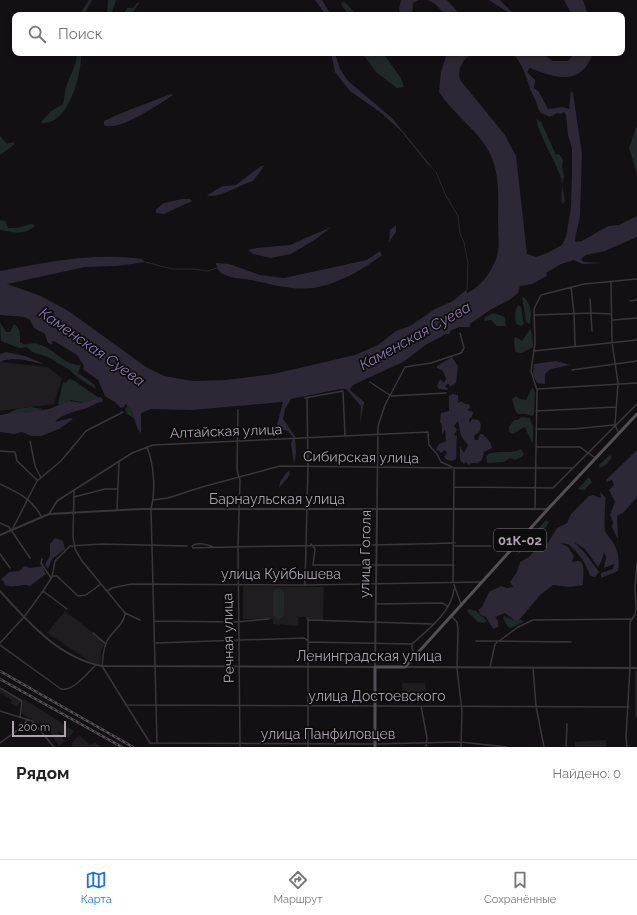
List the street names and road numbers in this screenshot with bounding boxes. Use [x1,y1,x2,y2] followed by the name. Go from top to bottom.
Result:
[169,421,283,441] street label: Алтайская улица
[303,448,419,466] street label: Сибирская улица
[209,491,345,507] street label: Барнаульская улица
[356,510,374,598] street label: улица Гоголя
[494,529,546,551] road number: 01К-02
[221,566,341,582] street label: улица Куйбышева
[219,593,237,683] street label: Речная улица
[296,648,442,664] street label: Ленинградская улица
[308,688,446,704] street label: улица Достоевского
[261,726,395,742] street label: улица Панфиловцев

